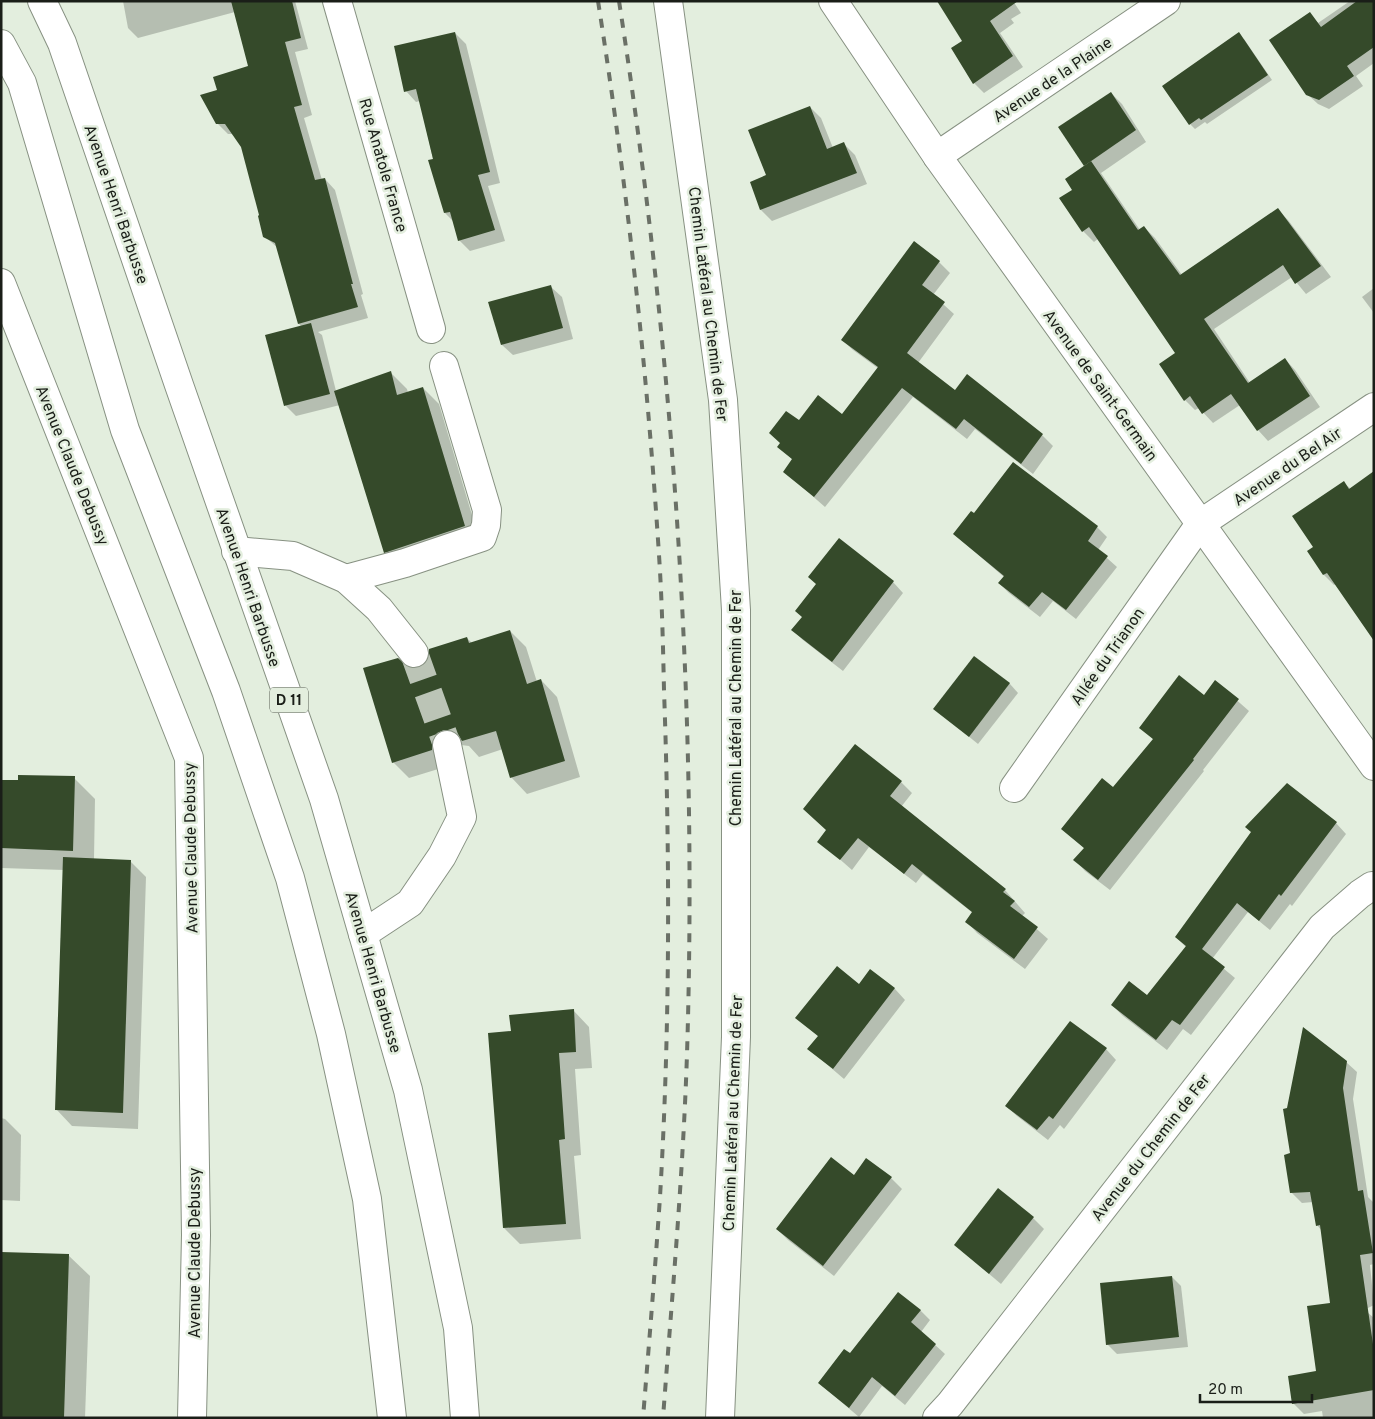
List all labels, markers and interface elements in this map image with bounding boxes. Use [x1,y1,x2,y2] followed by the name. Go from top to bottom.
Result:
[990,33,1117,128] street label: Avenue de la Plaine
[353,96,411,235] street label: Rue Anatole France
[78,122,152,287] street label: Avenue Henri Barbusse
[683,186,731,423] street label: Chemin Latéral au Chemin de Fer
[1038,307,1161,466] street label: Avenue de Saint-Germain
[30,383,112,549] street label: Avenue Claude Debussy
[1230,424,1346,511] street label: Avenue du Bel Air
[210,505,284,670] street label: Avenue Henri Barbusse
[727,590,747,826] street label: Chemin Latéral au Chemin de Fer
[1067,604,1150,710] street label: Allée du Trianon
[270,688,308,712] road number: D 11
[181,762,203,934] street label: Avenue Claude Debussy
[339,889,405,1056] street label: Avenue Henri Barbusse
[720,994,748,1232] street label: Chemin Latéral au Chemin de Fer
[1088,1070,1215,1226] street label: Avenue du Chemin de Fer
[186,1167,206,1339] street label: Avenue Claude Debussy
[1200,1372,1312,1404] scale bar
[1208,1381,1243,1400] text: 20 m

